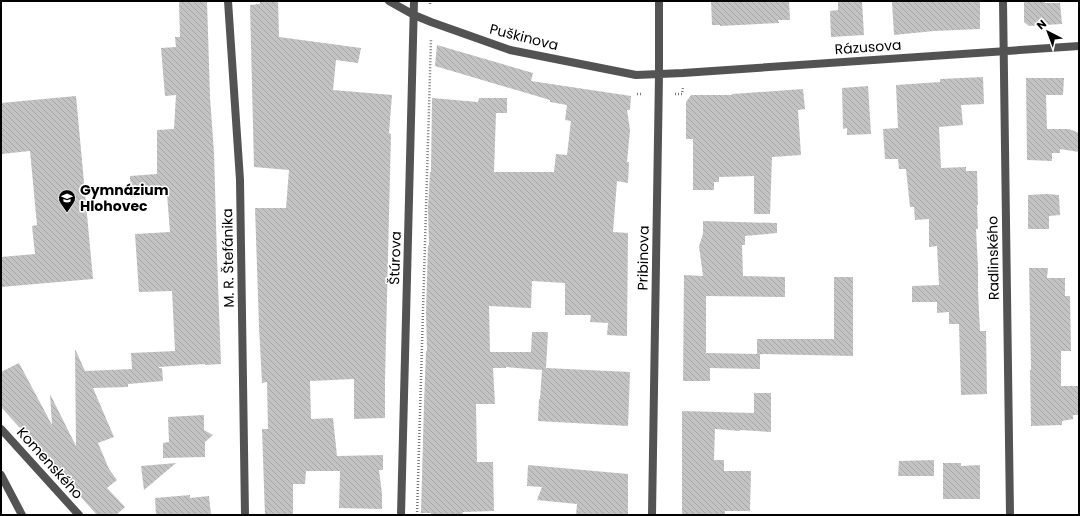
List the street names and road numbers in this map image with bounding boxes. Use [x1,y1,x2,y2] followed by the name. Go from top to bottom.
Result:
[487,19,561,55] street label: Puškinova
[834,35,902,59] street label: Rázusova
[217,208,239,308] street label: M. R. Štefánika
[982,216,1004,300] street label: Radlinského
[632,225,654,291] street label: Pribinova
[384,231,406,285] street label: Štúrova
[12,423,88,503] street label: Komenského

